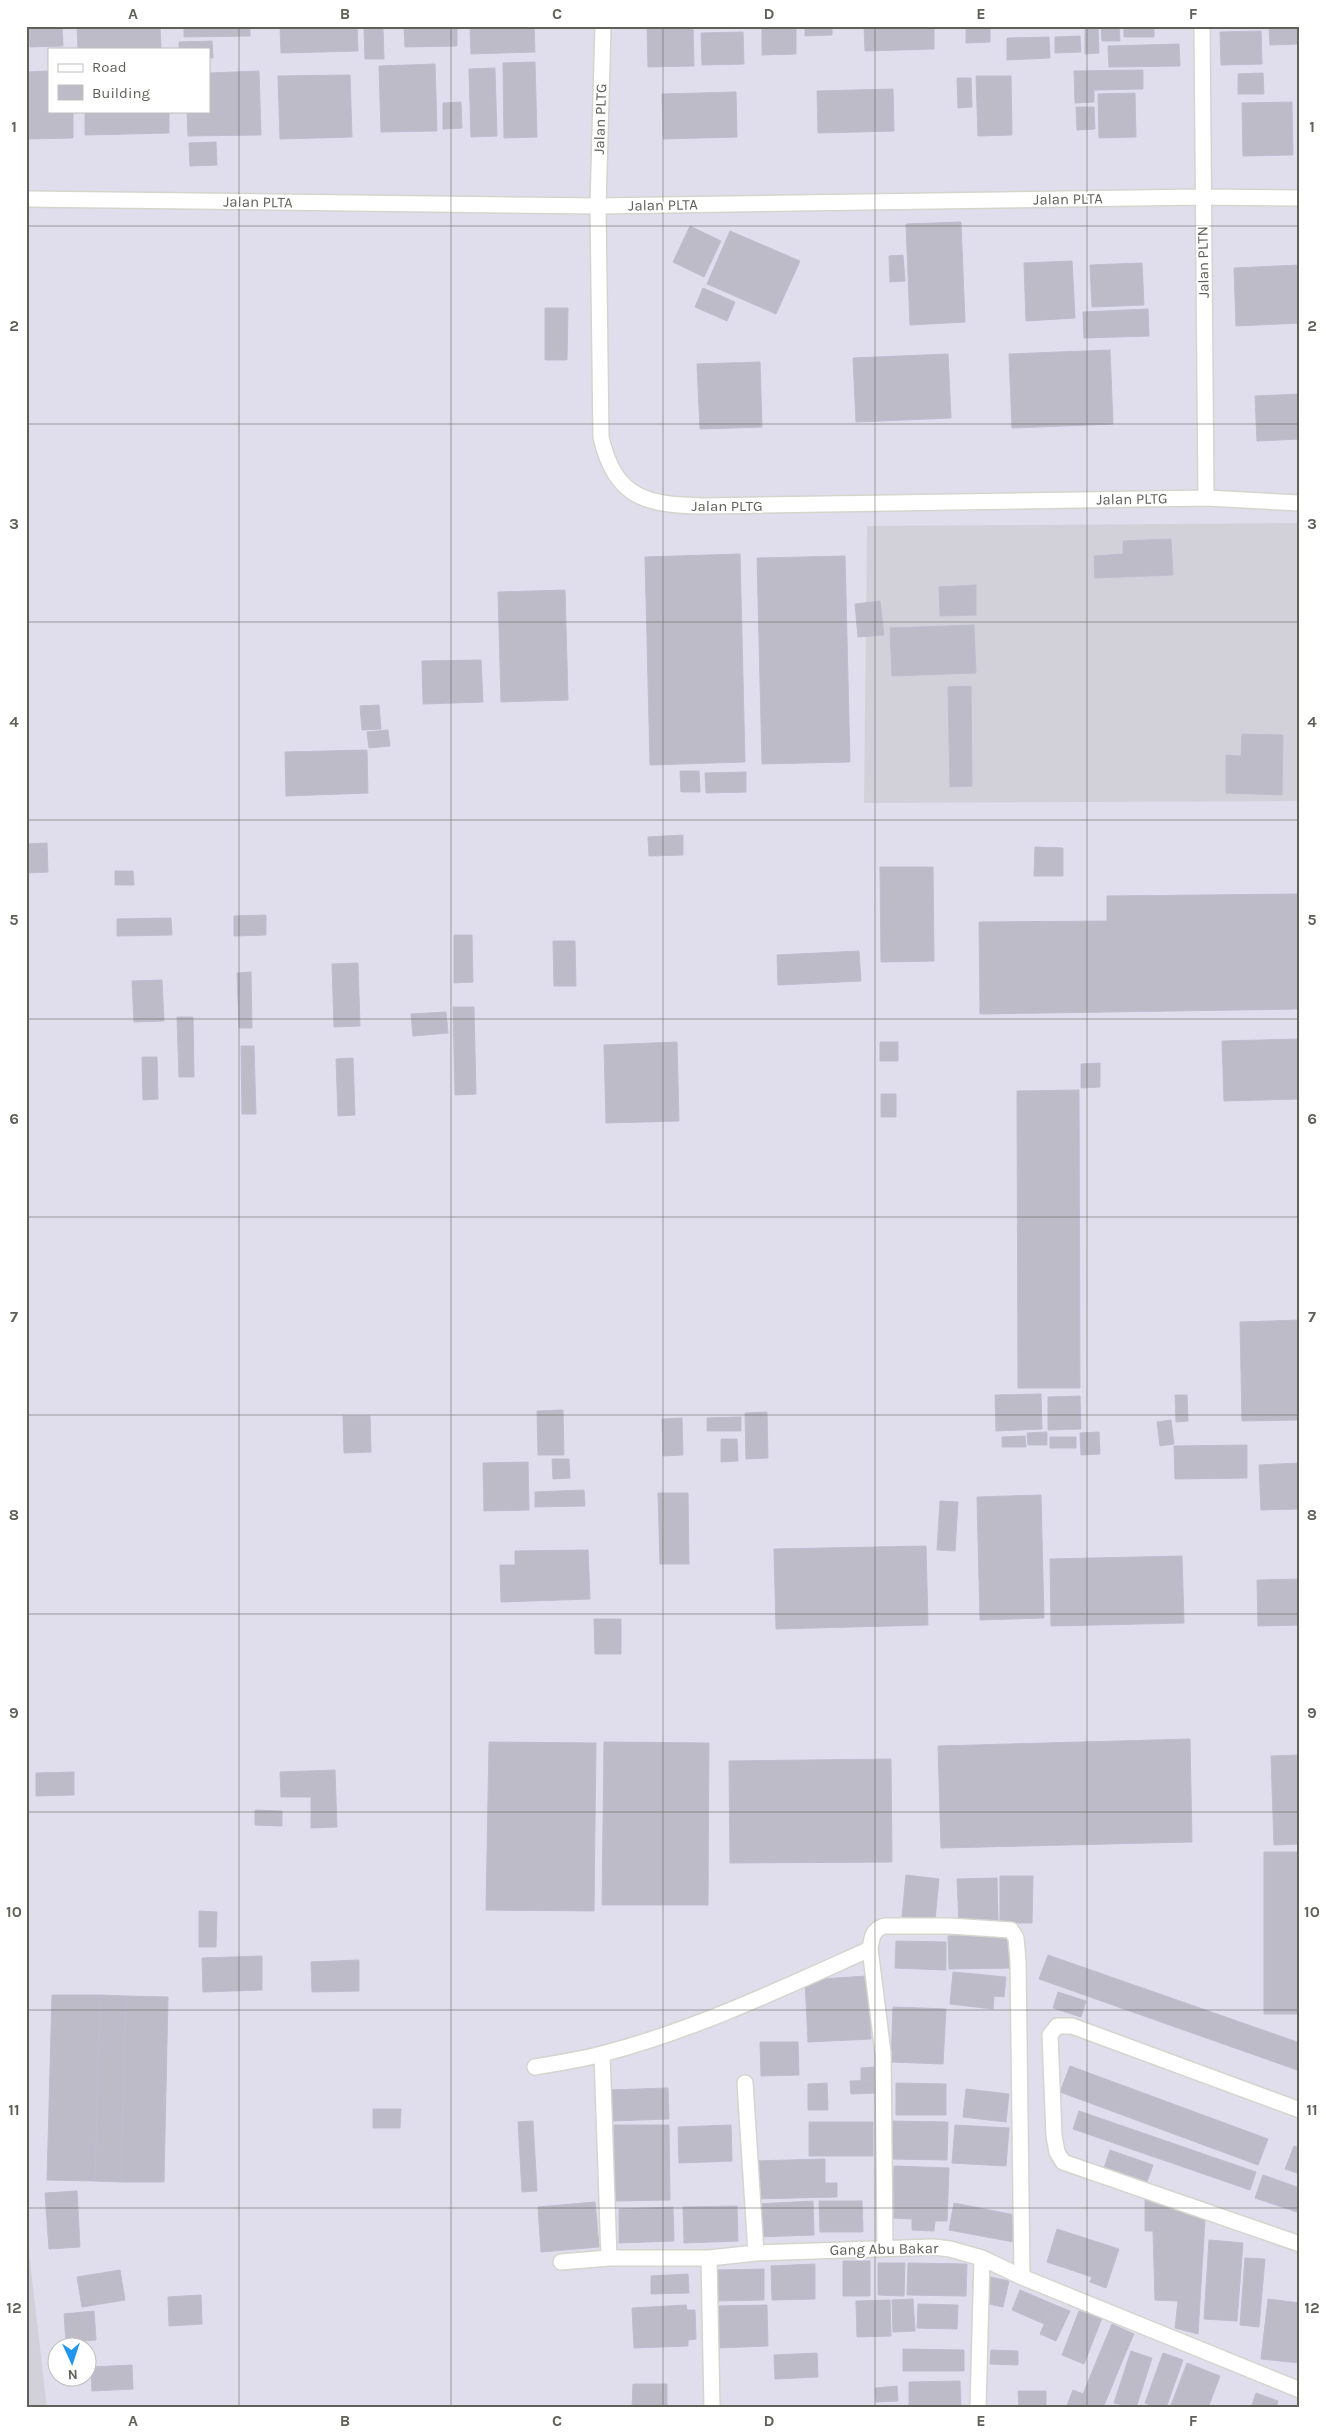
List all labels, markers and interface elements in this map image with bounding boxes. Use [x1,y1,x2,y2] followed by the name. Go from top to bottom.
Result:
[128,4,138,23] text: A
[340,4,350,23] text: B
[552,4,562,23] text: C
[764,4,775,23] text: D
[976,4,986,23] text: E
[1189,4,1198,23] text: F
[48,48,210,112] legend
[92,58,127,76] text: Road
[590,83,610,155] street label: Jalan PLTG
[92,84,150,102] text: Building
[11,117,17,136] text: 1
[1309,117,1315,136] text: 1
[1033,189,1103,209] street label: Jalan PLTA
[223,192,293,212] street label: Jalan PLTA
[628,195,698,215] street label: Jalan PLTA
[1193,226,1213,298] street label: Jalan PLTN
[9,316,19,335] text: 2
[1307,316,1317,335] text: 2
[1096,489,1168,509] street label: Jalan PLTG
[691,497,763,515] street label: Jalan PLTG
[9,514,19,533] text: 3
[1307,514,1317,533] text: 3
[9,712,19,731] text: 4
[1307,712,1317,731] text: 4
[9,910,19,929] text: 5
[1307,910,1317,929] text: 5
[9,1109,19,1128] text: 6
[1307,1109,1317,1128] text: 6
[10,1307,18,1326] text: 7
[1308,1307,1316,1326] text: 7
[9,1505,19,1524] text: 8
[1307,1505,1317,1524] text: 8
[9,1703,19,1722] text: 9
[1307,1703,1317,1722] text: 9
[6,1902,22,1921] text: 10
[1304,1902,1320,1921] text: 10
[8,2100,20,2119] text: 11
[1306,2100,1318,2119] text: 11
[829,2239,939,2259] street label: Gang Abu Bakar
[6,2298,22,2317] text: 12
[1304,2298,1320,2317] text: 12
[48,2336,98,2386] north arrow
[67,2366,78,2383] text: N
[128,2411,138,2430] text: A
[340,2411,350,2430] text: B
[552,2411,562,2430] text: C
[764,2411,775,2430] text: D
[976,2411,986,2430] text: E
[1189,2411,1198,2430] text: F

